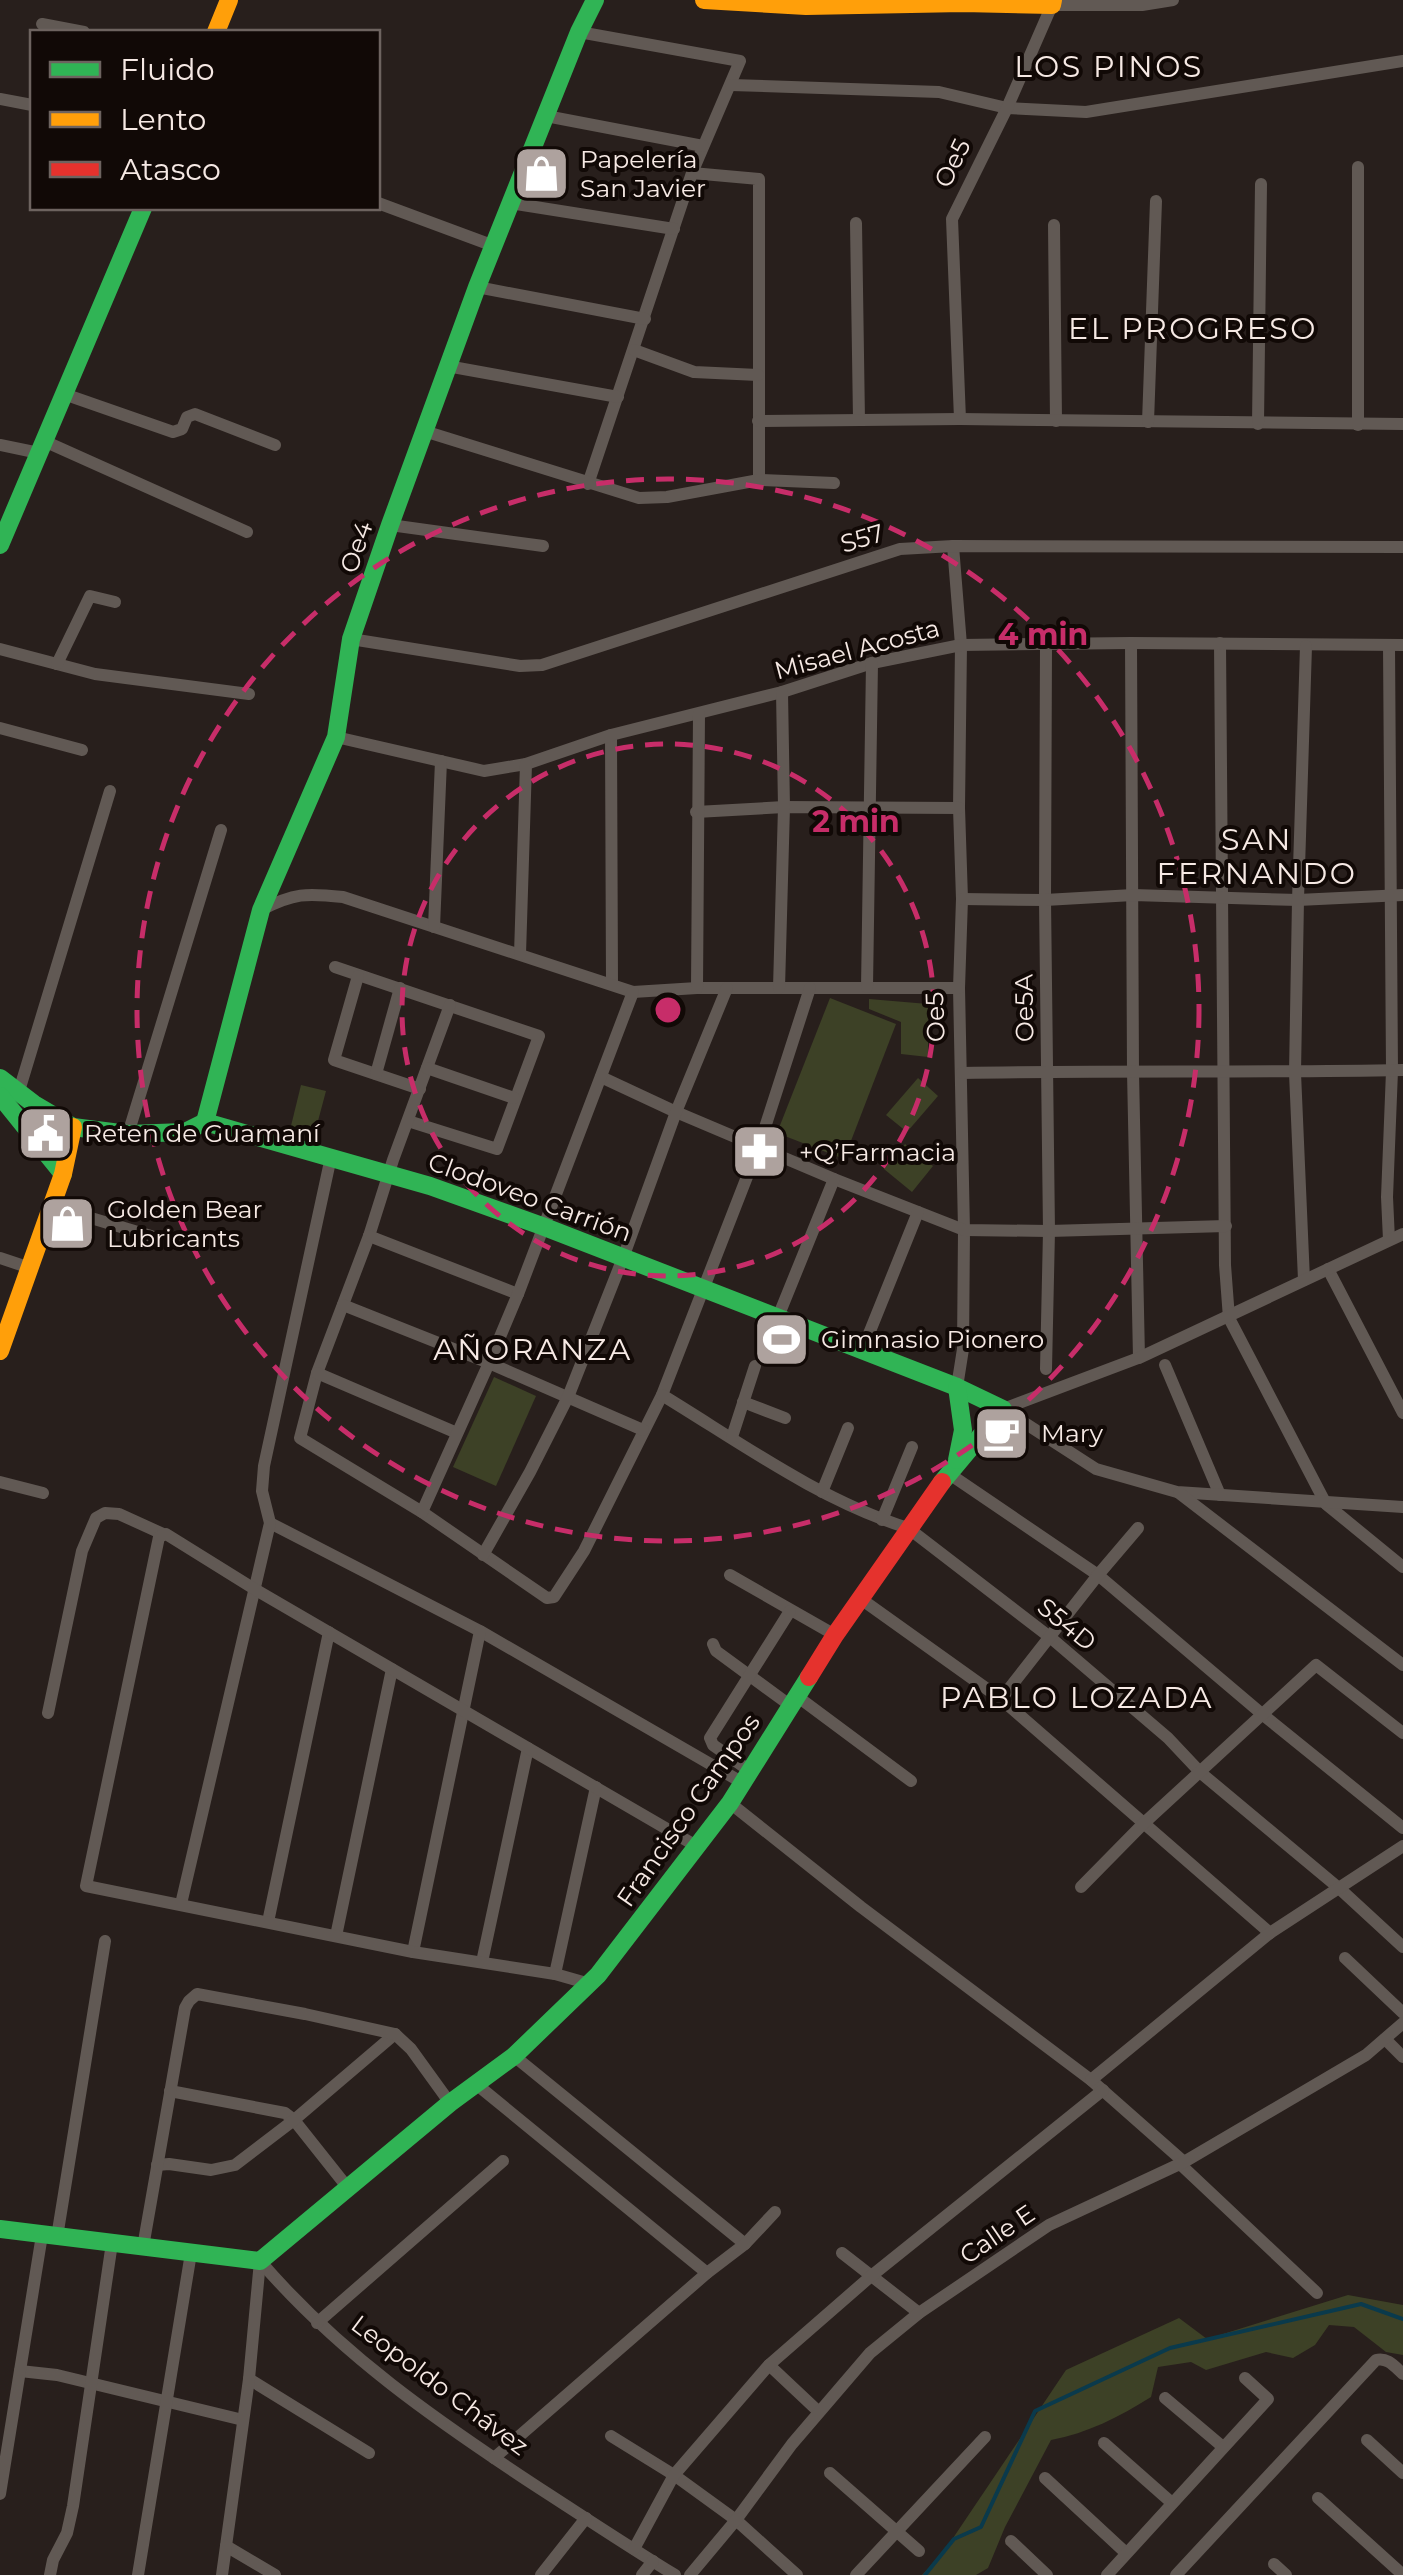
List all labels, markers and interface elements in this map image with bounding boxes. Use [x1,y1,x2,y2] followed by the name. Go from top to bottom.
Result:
[30,30,380,210] legend
[1014,48,1204,85] district label: LOS PINOS
[120,51,214,88] text: Fluido
[120,101,206,138] text: Lento
[928,134,976,192] street label: Oe5
[511,143,571,203] shop icon: Papelería San Javier
[580,144,706,203] place label: Papelería San Javier
[120,151,221,188] text: Atasco
[1068,310,1318,347] district label: EL PROGRESO
[333,517,379,577] street label: Oe4
[837,517,887,559] street label: S57
[771,613,943,685] street label: Misael Acosta
[998,616,1088,653] text: 4 min
[812,803,900,840] text: 2 min
[1157,821,1358,892] district label: SAN FERNANDO
[1008,974,1040,1042] street label: Oe5A
[919,991,951,1043] street label: Oe5
[650,992,686,1028] centre of rings
[15,1103,75,1163] public building icon: Reten de Guamaní
[84,1118,321,1148] place label: Reten de Guamaní
[730,1122,790,1182] pharmacy icon: +Q’Farmacia
[799,1137,956,1167] place label: +Q’Farmacia
[424,1146,636,1248] street label: Clodoveo Carrión
[38,1193,98,1253] shop icon: Golden Bear Lubricants
[107,1194,263,1253] place label: Golden Bear Lubricants
[752,1309,812,1369] sports icon: Gimnasio Pionero
[821,1324,1044,1354] place label: Gimnasio Pionero
[433,1331,633,1368] district label: AÑORANZA
[972,1403,1032,1463] cafe icon: Mary
[1041,1418,1103,1448] place label: Mary
[1032,1591,1102,1657] street label: S54D
[940,1679,1214,1716] district label: PABLO LOZADA
[610,1708,766,1912] street label: Francisco Campos
[954,2198,1040,2270] street label: Calle E
[346,2309,534,2461] street label: Leopoldo Chávez

